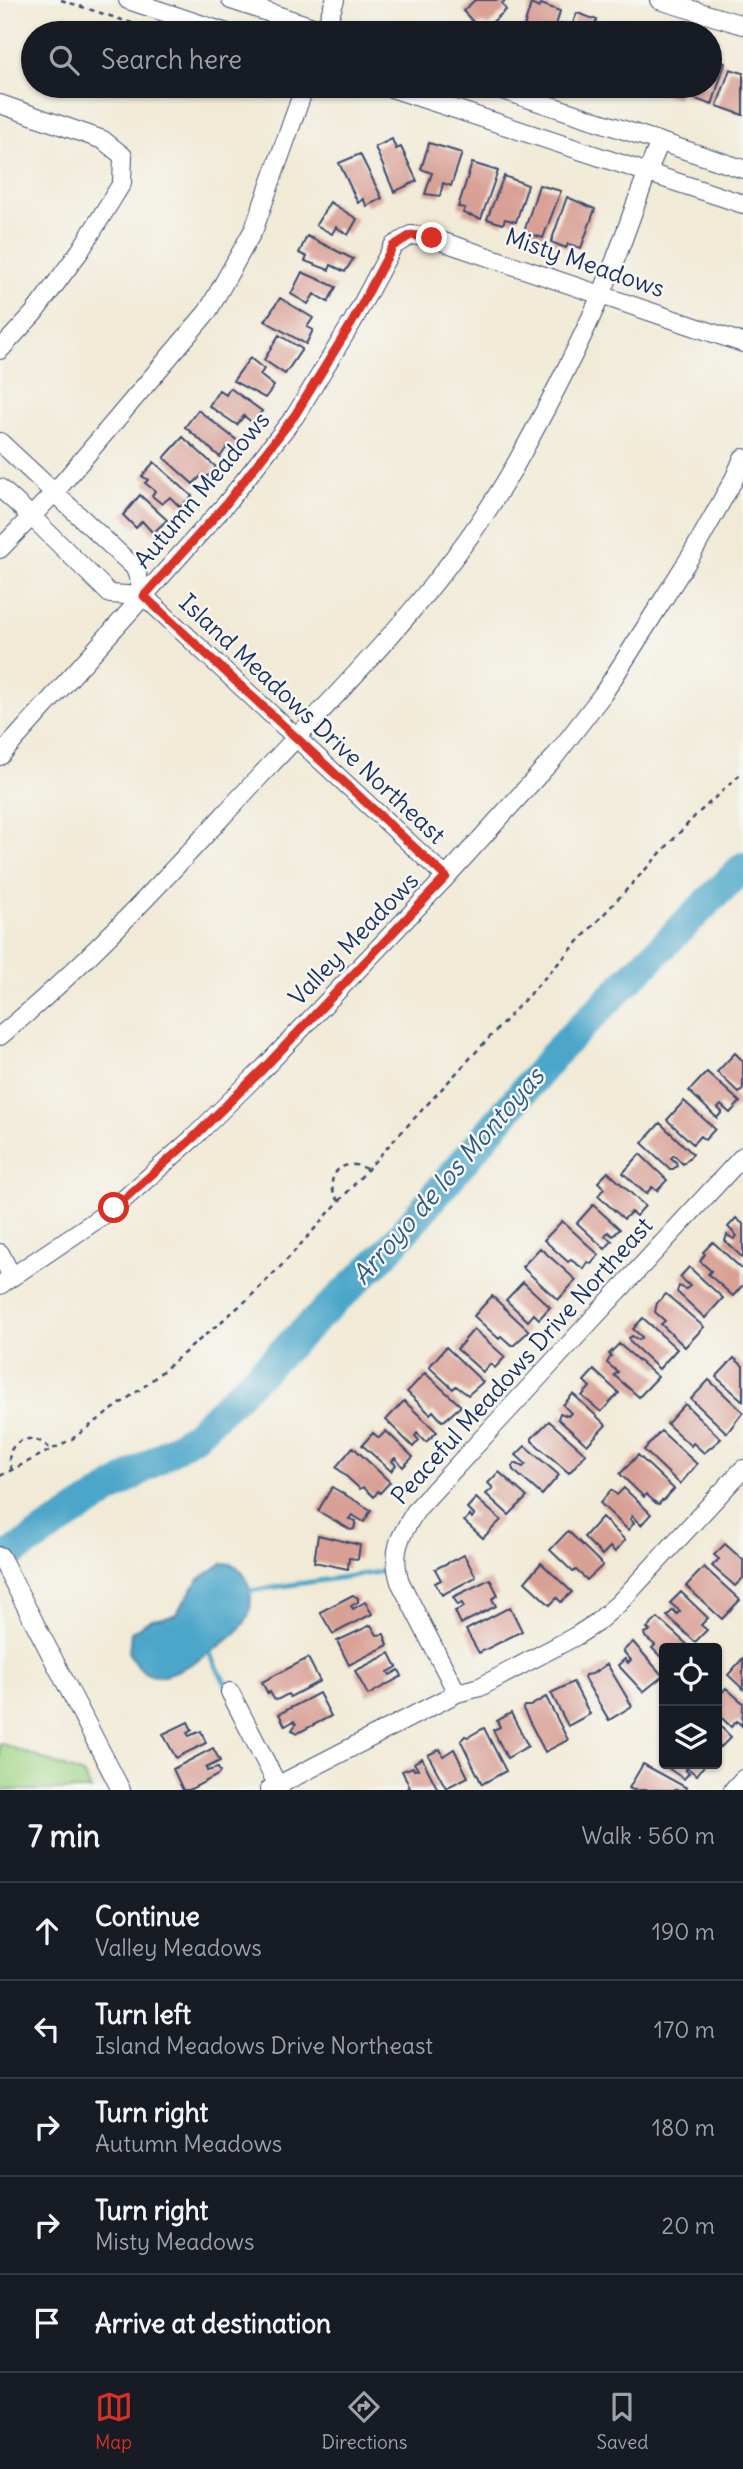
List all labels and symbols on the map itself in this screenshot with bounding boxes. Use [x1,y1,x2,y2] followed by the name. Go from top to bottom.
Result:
[502,221,669,303] street label: Misty Meadows
[416,222,447,253] route end
[127,405,276,574] street label: Autumn Meadows
[173,587,452,850] street label: Island Meadows Drive Northeast
[282,865,425,1011] street label: Valley Meadows
[344,1059,552,1291] water label: Arroyo de los Montoyas
[98,1192,129,1223] route start
[384,1210,658,1510] street label: Peaceful Meadows Drive Northeast

